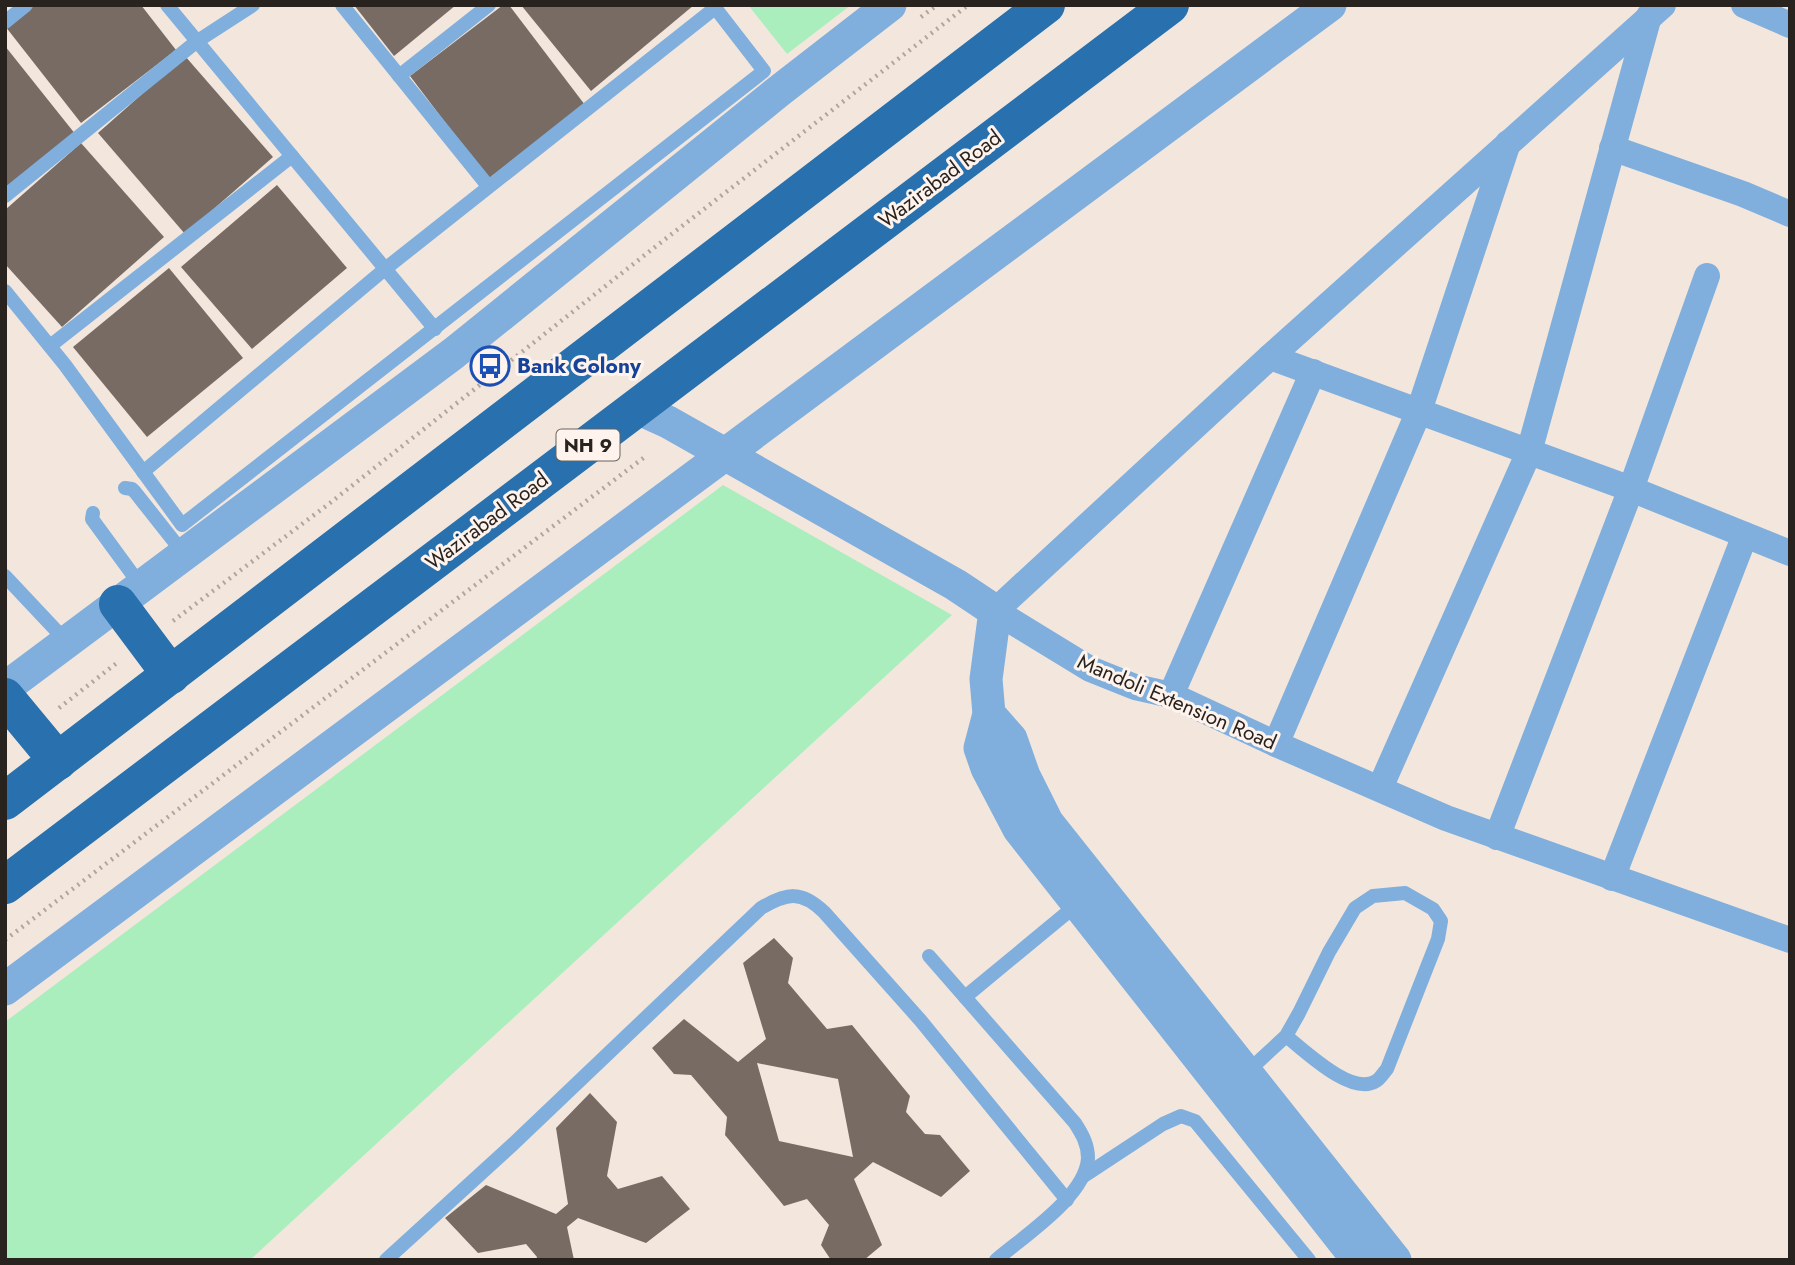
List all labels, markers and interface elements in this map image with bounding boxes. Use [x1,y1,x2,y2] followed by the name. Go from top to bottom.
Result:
[872,123,1008,235] street label: Wazirabad Road
[469,345,511,387] bus stop icon: Bank Colony
[517,351,642,381] place label: Bank Colony
[556,430,620,460] road number: NH 9
[419,465,555,577] street label: Wazirabad Road
[1073,646,1281,758] street label: Mandoli Extension Road

